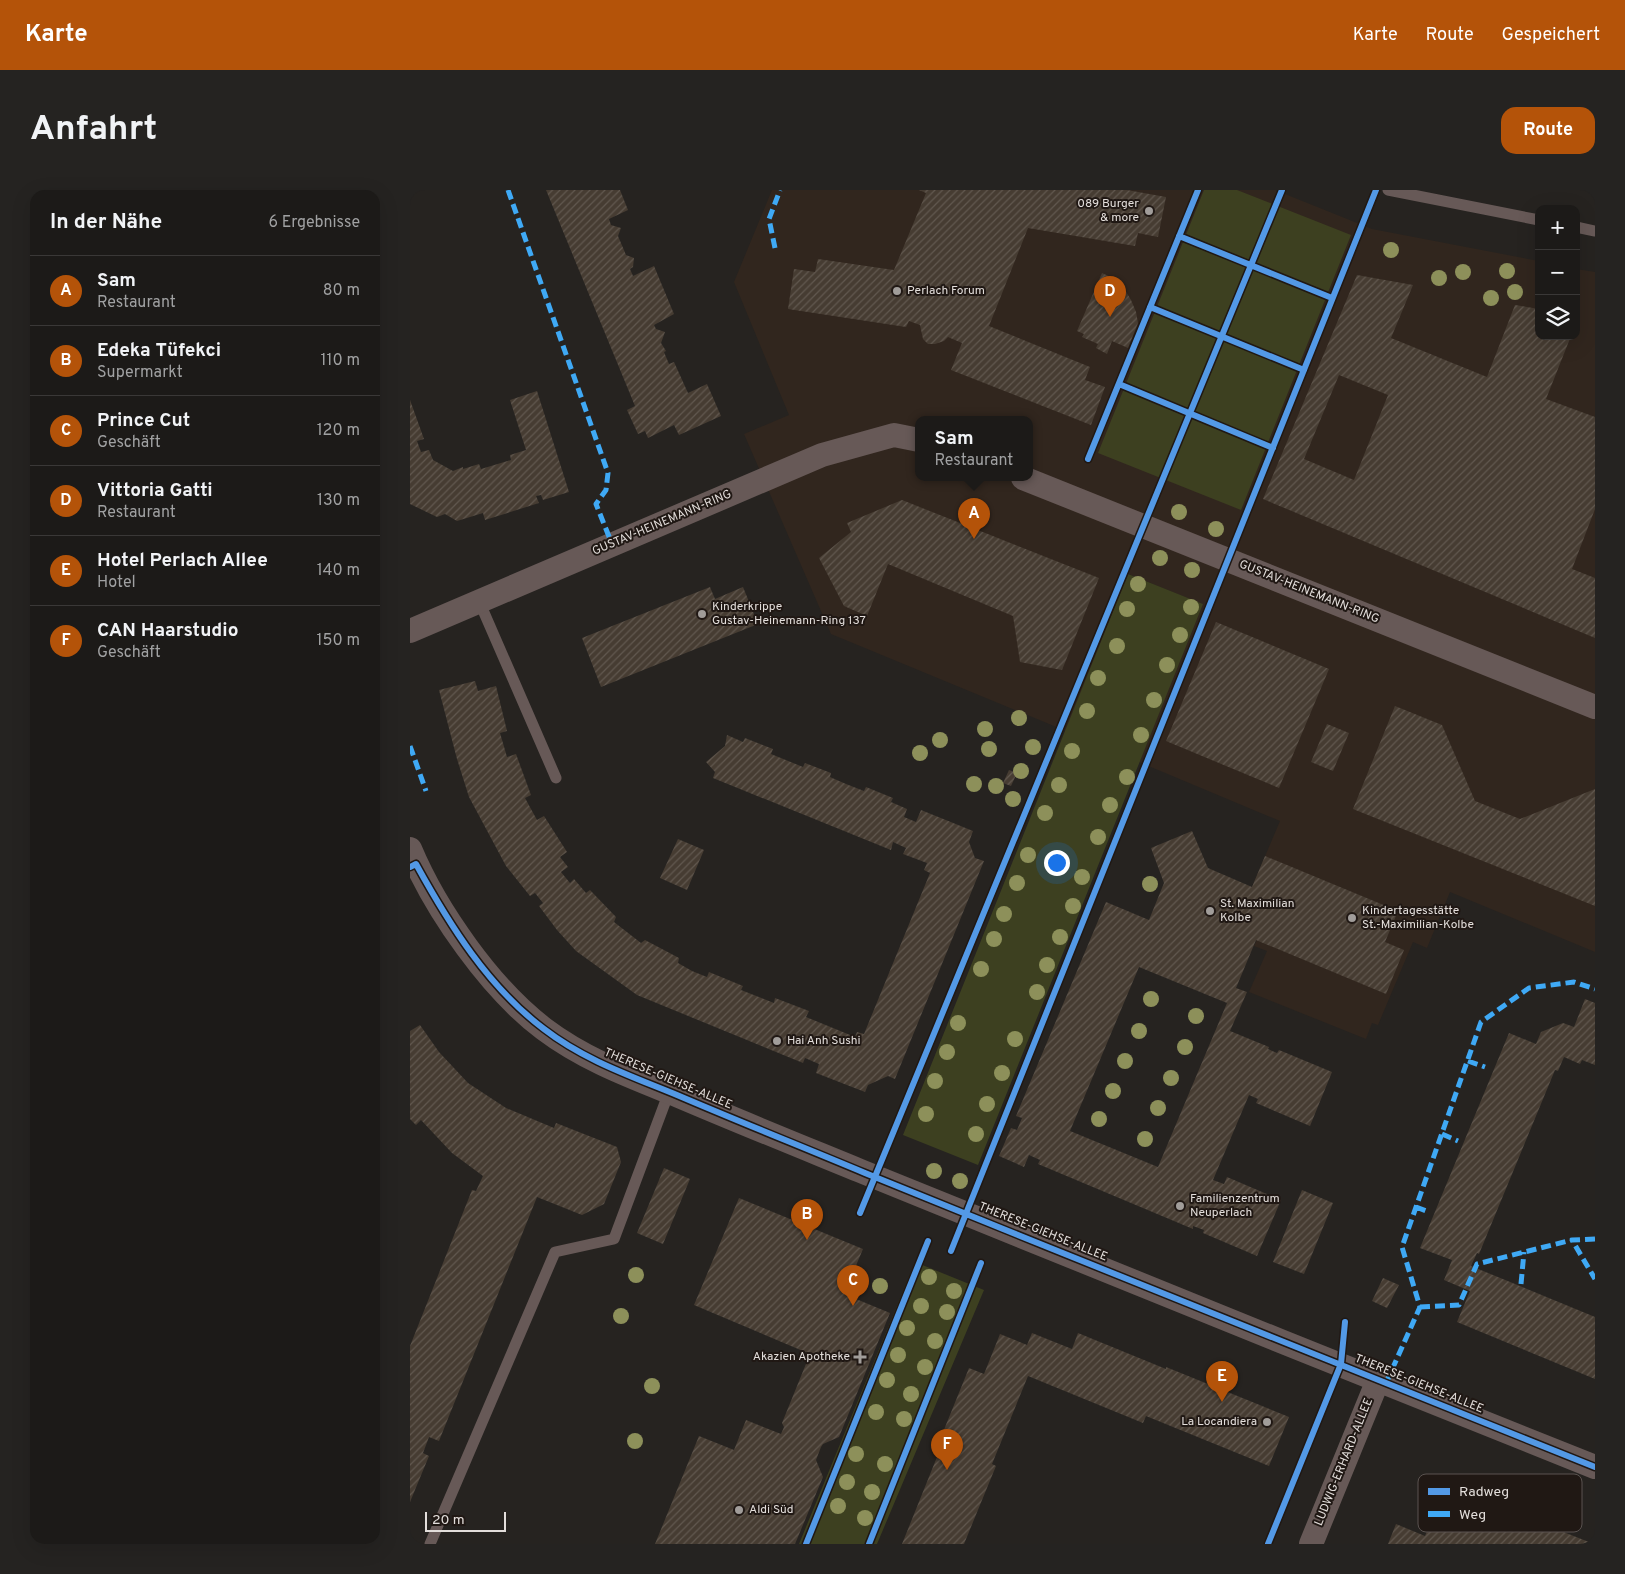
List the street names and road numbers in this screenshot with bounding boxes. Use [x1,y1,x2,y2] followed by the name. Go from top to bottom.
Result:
[590,486,734,560] street label: GUSTAV-HEINEMANN-RING
[1237,557,1381,627] street label: GUSTAV-HEINEMANN-RING
[601,1045,735,1113] street label: THERESE-GIEHSE-ALLEE
[976,1199,1110,1265] street label: THERESE-GIEHSE-ALLEE
[1352,1351,1486,1417] street label: THERESE-GIEHSE-ALLEE
[1311,1396,1377,1528] street label: LUDWIG-ERHARD-ALLEE

